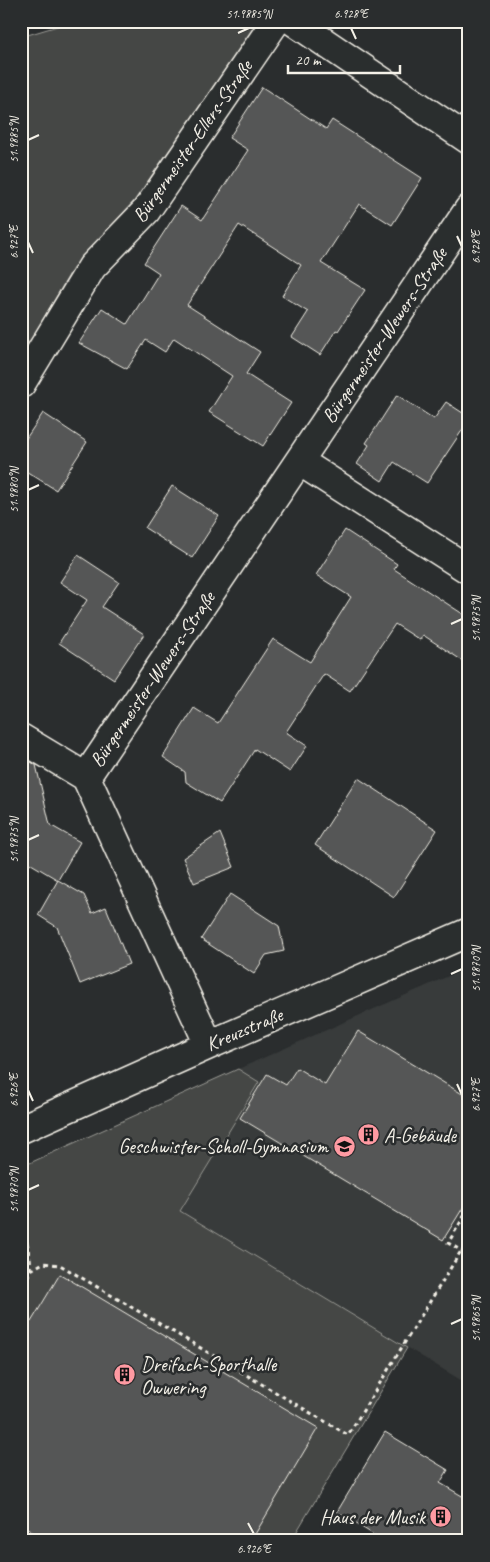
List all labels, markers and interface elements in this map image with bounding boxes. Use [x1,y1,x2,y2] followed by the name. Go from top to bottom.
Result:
[226,6,273,22] text: 51.9885°N
[334,6,370,22] text: 6.928°E
[288,42,400,74] scale bar
[295,51,322,70] text: 20 m
[127,54,259,227] street label: Bürgermeister-Ellers-Straße
[6,116,22,163] text: 51.9885°N
[6,223,22,259] text: 6.927°E
[468,228,484,264] text: 6.928°E
[316,241,453,428] street label: Bürgermeister-Wewers-Straße
[6,466,22,513] text: 51.9880°N
[84,585,221,772] street label: Bürgermeister-Wewers-Straße
[468,595,484,642] text: 51.9875°N
[6,816,22,863] text: 51.9875°N
[468,945,484,992] text: 51.9870°N
[202,1002,288,1057] street label: Kreuzstraße
[6,1071,22,1107] text: 6.926°E
[468,1076,484,1112] text: 6.927°E
[356,1123,380,1147] building icon: A-Gebäude
[384,1123,457,1148] place label: A-Gebäude
[119,1134,330,1159] place label: Geschwister-Scholl-Gymnasium
[332,1134,356,1158] school or university icon: Geschwister-Scholl-Gymnasium
[6,1166,22,1213] text: 51.9870°N
[468,1295,484,1342] text: 51.9865°N
[141,1352,278,1400] place label: Dreifach-Sporthalle Owwering
[113,1363,137,1387] building icon: Dreifach-Sporthalle Owwering
[320,1505,427,1530] place label: Haus der Musik
[429,1505,453,1529] building icon: Haus der Musik
[237,1541,273,1557] text: 6.926°E

